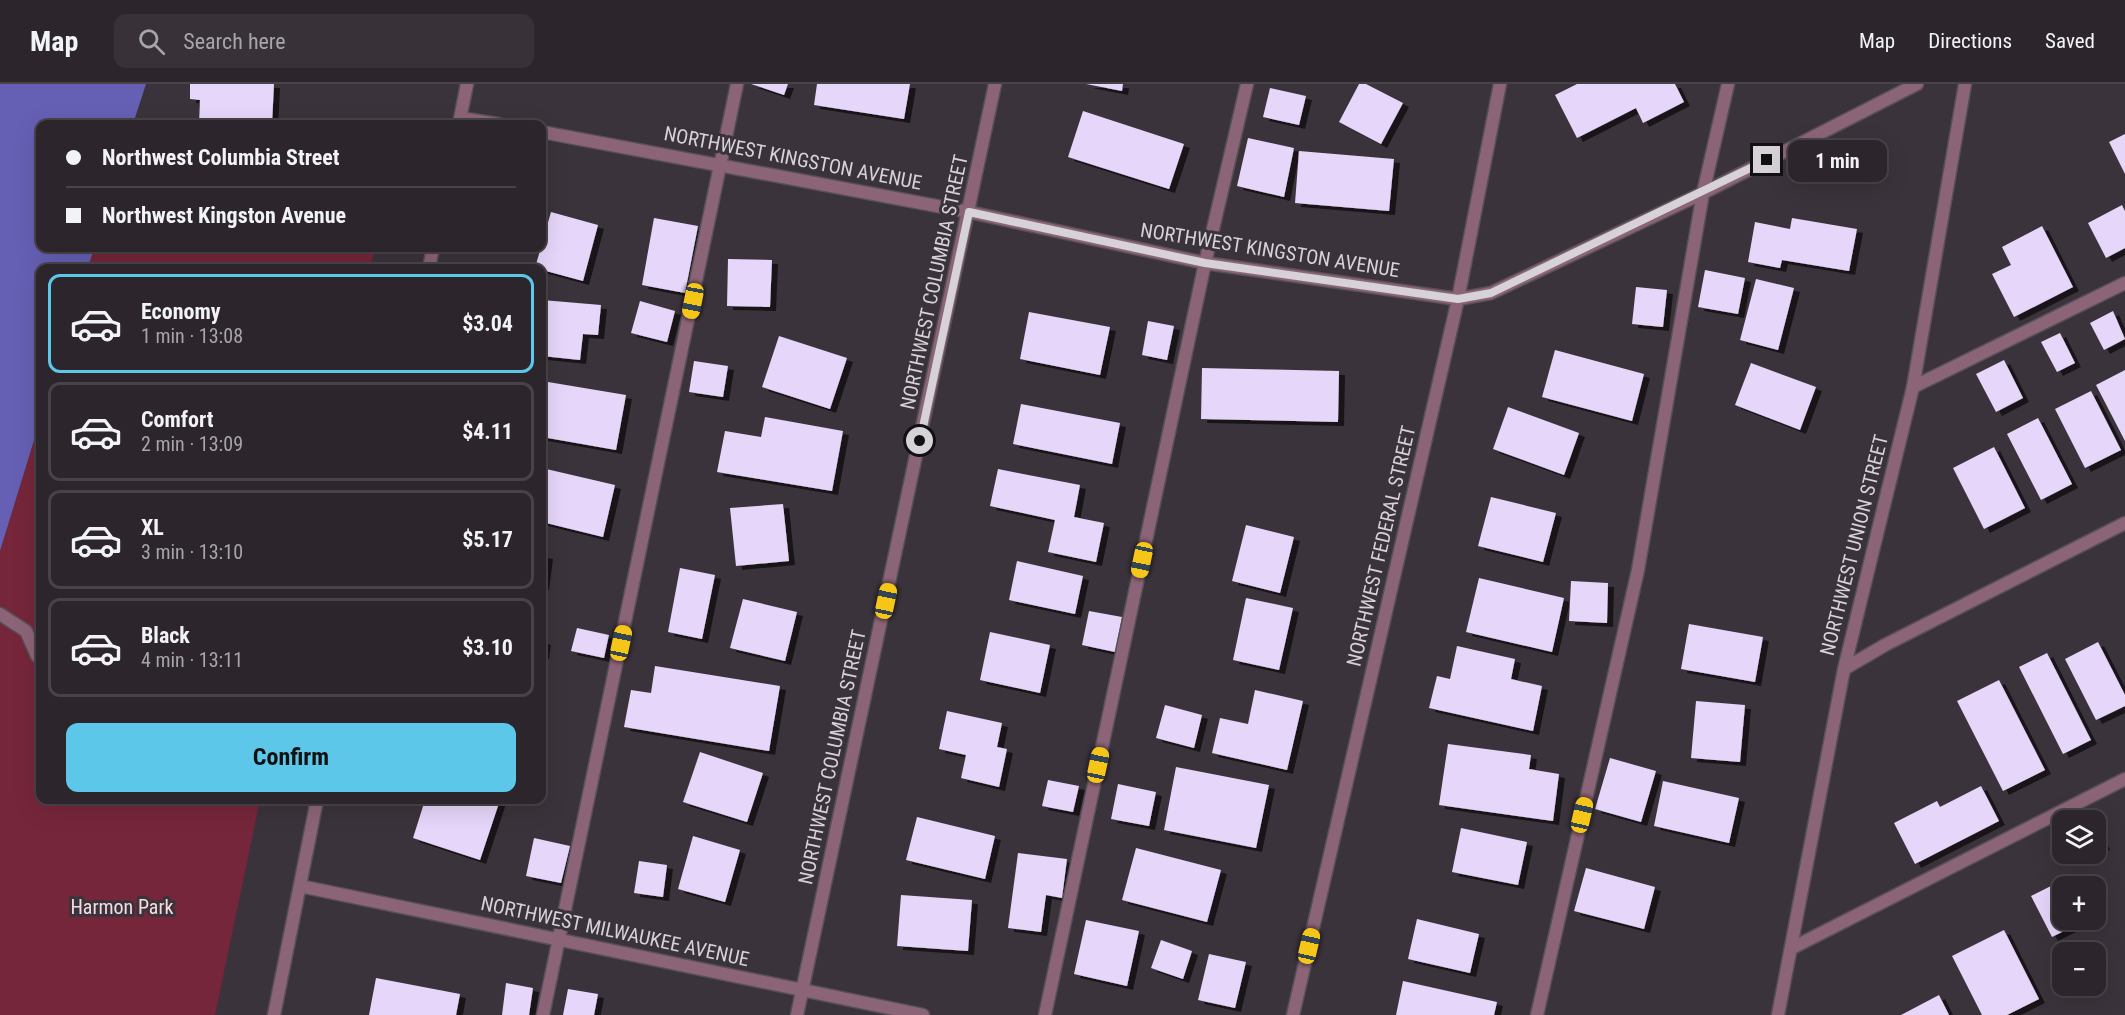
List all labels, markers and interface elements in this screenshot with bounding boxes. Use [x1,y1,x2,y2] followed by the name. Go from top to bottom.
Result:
[114,14,534,68] search box
[30,25,78,58] text: Map
[135,25,168,58] icon: search
[183,29,286,54] text: Search here
[1859,29,1895,53] text: Map
[1928,29,2012,53] text: Directions
[2045,29,2095,53] text: Saved
[662,121,924,195] street label: NORTHWEST KINGSTON AVENUE
[1788,139,1887,181] callout: 1 min
[102,145,340,170] text: Northwest Columbia Street
[1753,146,1780,173] route end
[1815,149,1860,173] text: 1 min
[895,152,973,412] street label: NORTHWEST COLUMBIA STREET
[102,203,346,228] text: Northwest Kingston Avenue
[1139,218,1401,282] street label: NORTHWEST KINGSTON AVENUE
[681,282,705,320] car
[69,297,123,351] icon: car
[141,299,221,324] text: Economy
[462,311,513,336] text: $3.04
[141,324,243,348] text: 1 min · 13:08
[69,405,123,459] icon: car
[141,407,214,432] text: Comfort
[462,419,513,444] text: $4.11
[1342,423,1420,669] street label: NORTHWEST FEDERAL STREET
[906,427,933,454] route start
[141,432,243,456] text: 2 min · 13:09
[1815,432,1893,658] street label: NORTHWEST UNION STREET
[69,513,123,567] icon: car
[141,515,164,540] text: XL
[462,527,513,552] text: $5.17
[141,540,243,564] text: 3 min · 13:10
[1129,541,1155,579] car
[873,582,899,620] car
[69,621,123,675] icon: car
[141,623,190,648] text: Black
[608,624,634,662] car
[793,627,871,887] street label: NORTHWEST COLUMBIA STREET
[462,635,513,660] text: $3.10
[141,648,243,672] text: 4 min · 13:11
[66,723,516,792] button: Confirm
[1085,746,1111,784] car
[1569,795,1595,835] car
[2052,810,2106,996] map controls
[2052,810,2106,864] button: layers
[2052,876,2106,930] button: +
[479,891,751,971] street label: NORTHWEST MILWAUKEE AVENUE
[70,895,174,919] park label: Harmon Park
[1296,926,1322,966] car
[2052,942,2106,996] button: −

